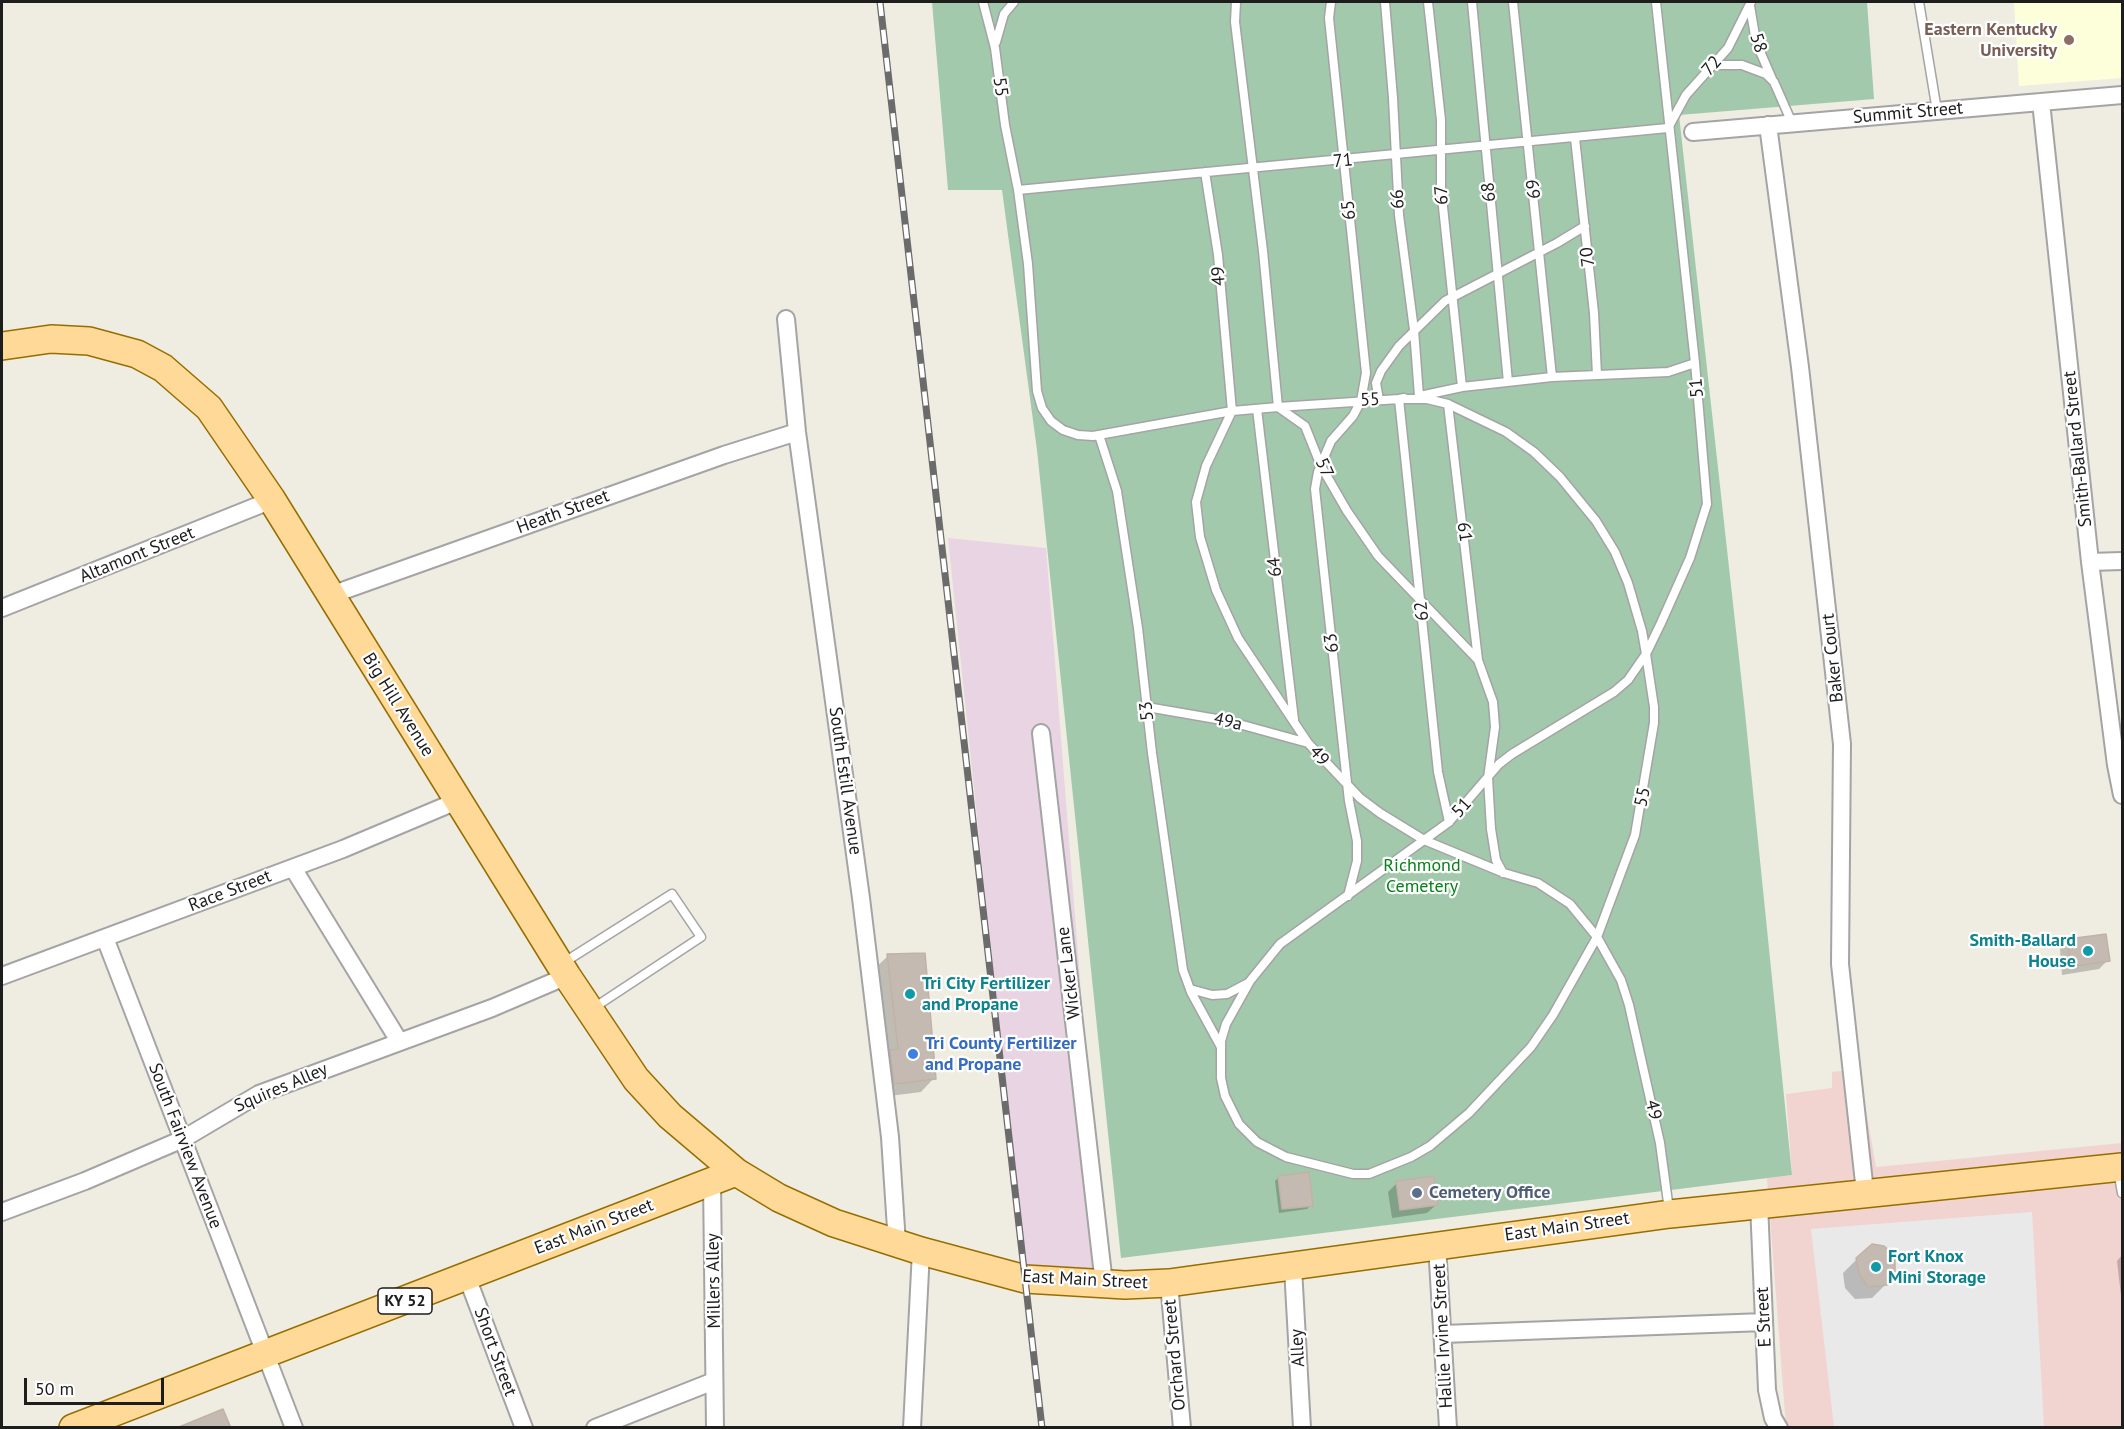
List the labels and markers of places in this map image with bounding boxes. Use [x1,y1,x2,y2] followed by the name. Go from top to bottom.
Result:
[1924,19,2057,62] place label: Eastern Kentucky University
[2062,33,2076,47] marker: Eastern Kentucky University
[1969,930,2076,972] place label: Smith-Ballard House
[2081,944,2095,958] marker: Smith-Ballard House
[922,973,1050,1016] place label: Tri City Fertilizer and Propane
[903,987,917,1001] marker: Tri City Fertilizer and Propane
[925,1033,1077,1076] place label: Tri County Fertilizer and Propane
[906,1047,920,1061] marker: Tri County Fertilizer and Propane
[1429,1182,1550,1204] place label: Cemetery Office
[1410,1186,1424,1200] marker: Cemetery Office
[1888,1246,1986,1288] place label: Fort Knox Mini Storage
[1869,1260,1883,1274] marker: Fort Knox Mini Storage

